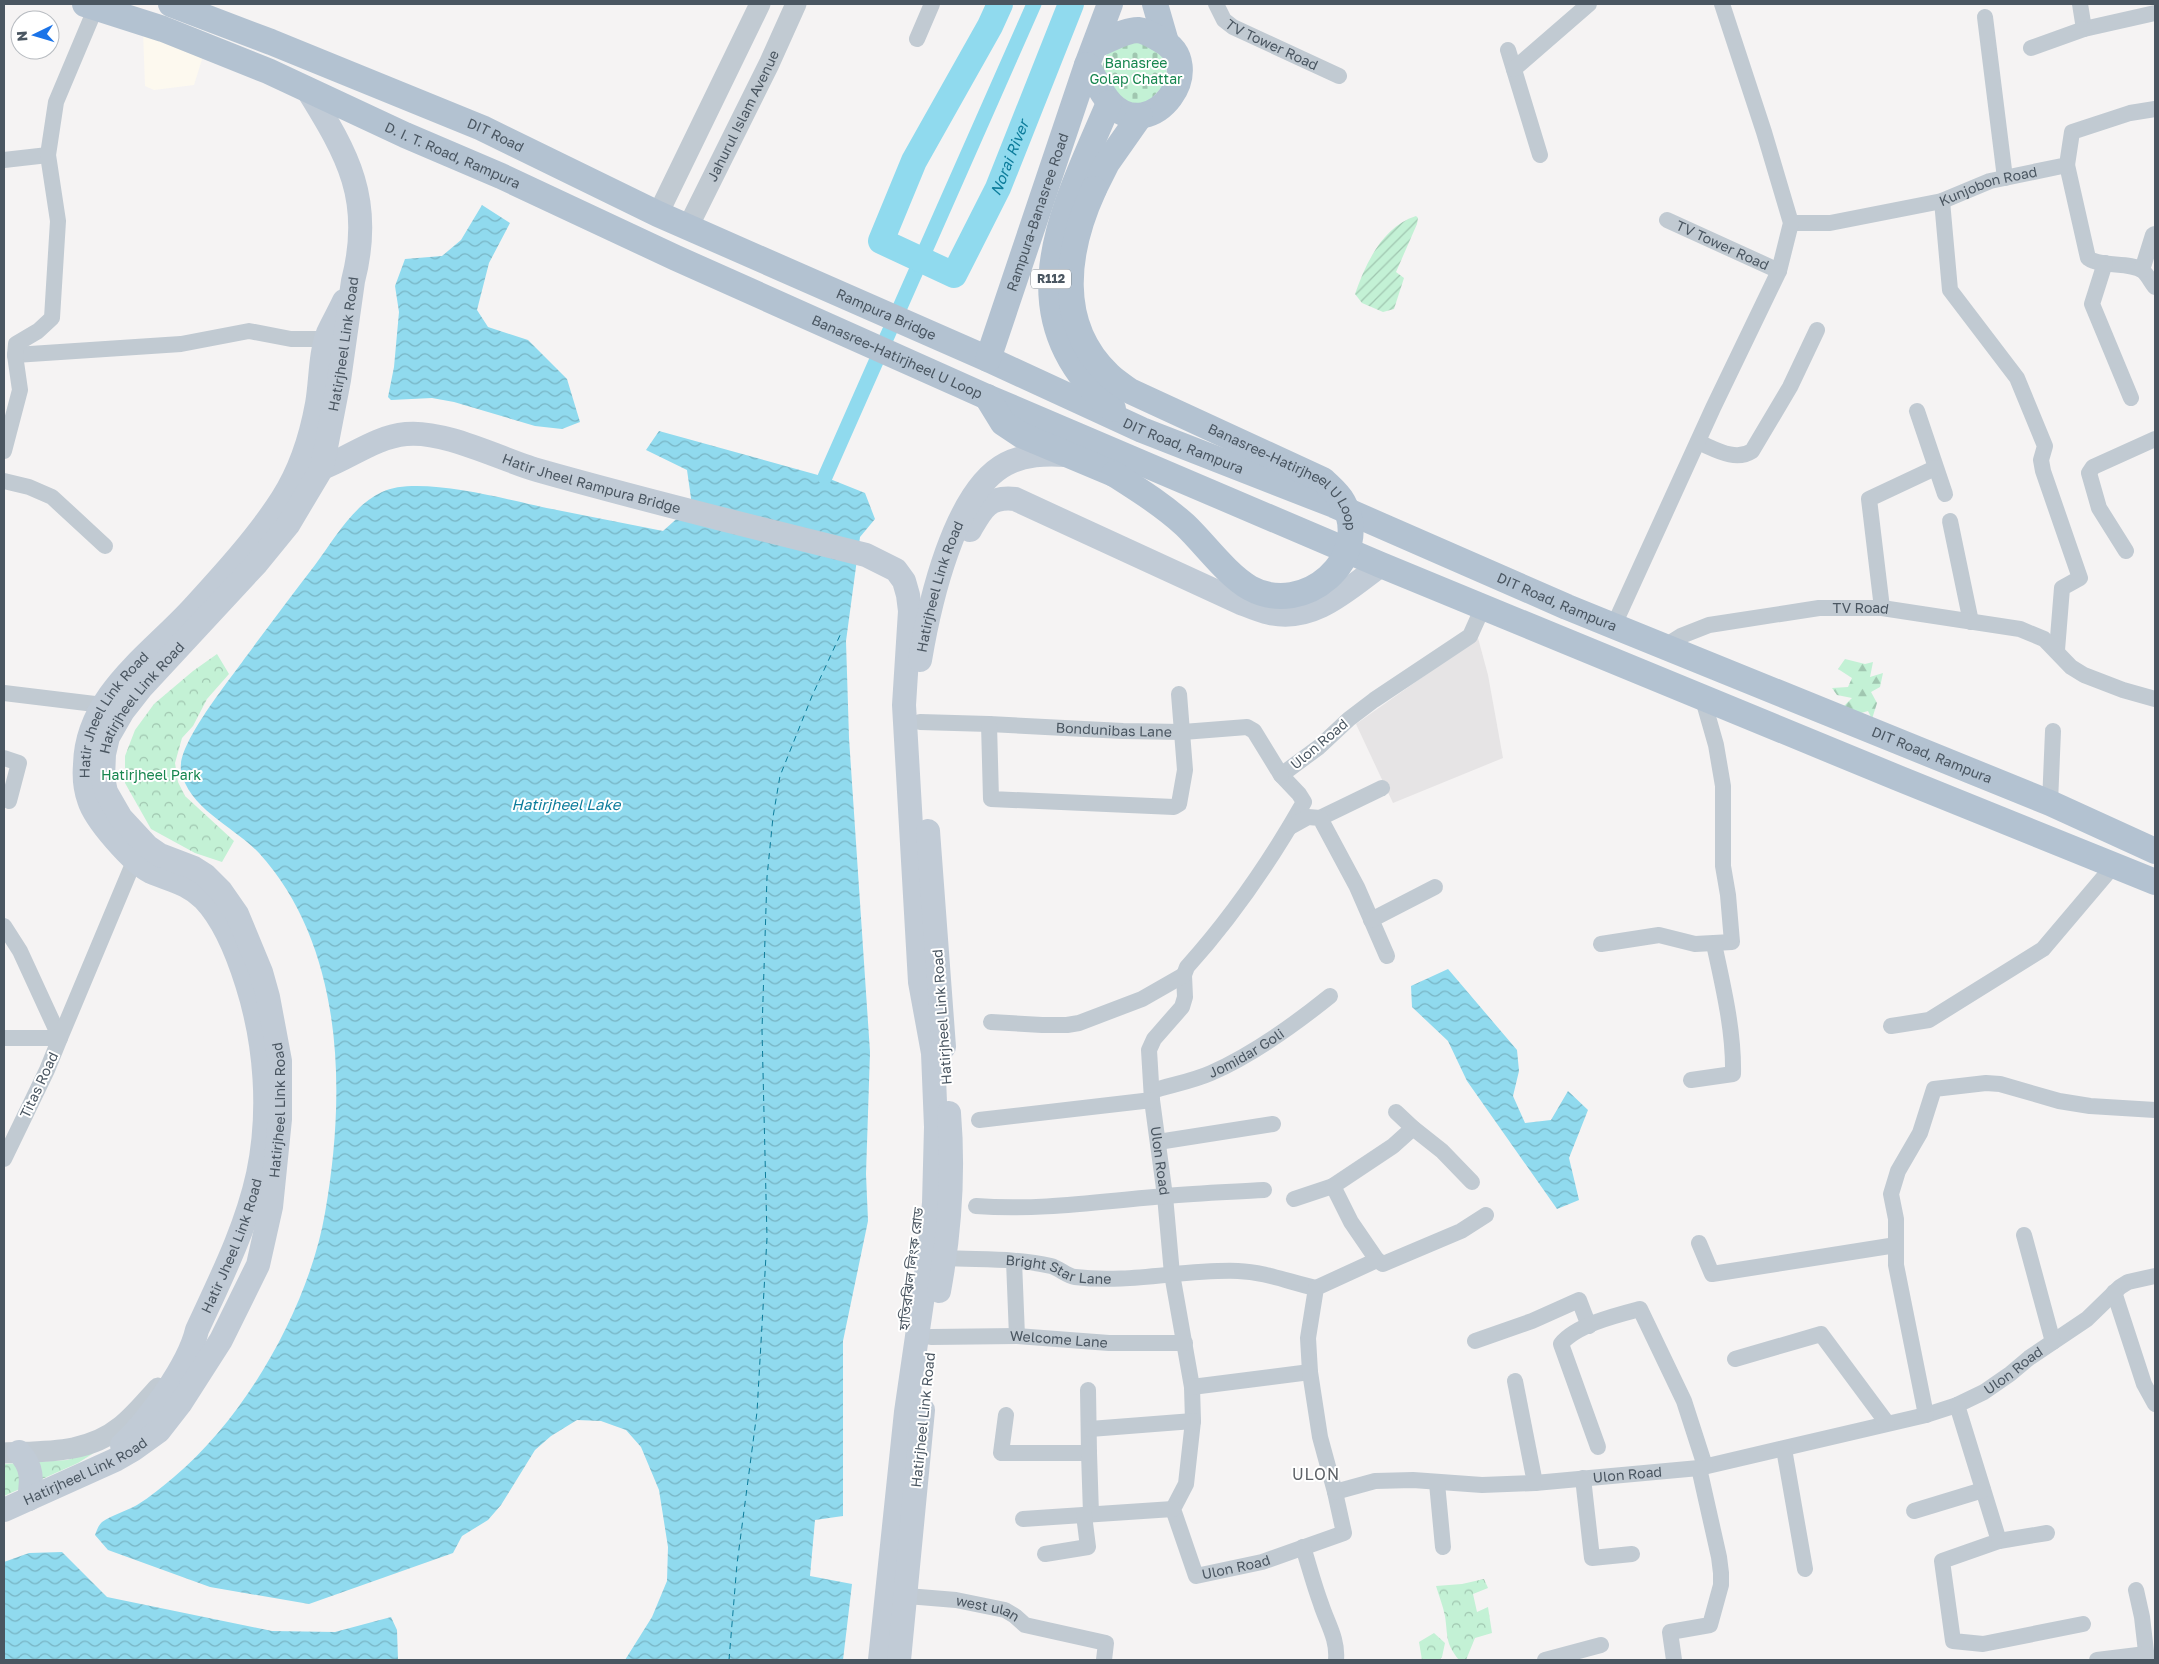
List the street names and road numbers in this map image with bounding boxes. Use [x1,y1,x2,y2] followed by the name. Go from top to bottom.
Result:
[1222,15,1321,73] street label: TV Tower Road
[703,47,782,184] street label: Jahurul Islam Avenue
[465,114,527,155] street label: DIT Road
[382,118,523,192] street label: D. I. T. Road, Rampura
[1002,131,1072,293] street label: Rampura-Banasree Road
[1936,162,2039,209] street label: Kunjobon Road
[1674,216,1772,273] street label: TV Tower Road
[1031,270,1071,288] road number: R112
[324,276,362,413] street label: Hatirjheel Link Road
[834,284,939,343] street label: Rampura Bridge
[809,311,985,402] street label: Banasree-Hatirjheel U Loop
[1120,413,1246,477] street label: DIT Road, Rampura
[1206,419,1360,531] street label: Banasree-Hatirjheel U Loop
[500,449,683,516] street label: Hatir Jheel Rampura Bridge
[912,518,966,654] street label: Hatirjheel Link Road
[1495,568,1620,634] street label: DIT Road, Rampura
[1833,599,1890,617] street label: TV Road
[95,638,188,755] street label: Hatirjheel Link Road
[76,648,152,778] street label: Hatir Jheel Link Road
[1287,715,1351,772] street label: Ulon Road
[1055,719,1172,740] street label: Bondunibas Lane
[1869,723,1995,787] street label: DIT Road, Rampura
[928,949,955,1085] street label: Hatirjheel Link Road
[1206,1025,1287,1081] street label: Jomidar Goli
[265,1041,288,1179] street label: Hatirjheel Link Road
[16,1049,61,1121] street label: Titas Road
[1148,1125,1174,1196] street label: Ulon Road
[197,1176,265,1316] street label: Hatir Jheel Link Road
[894,1205,927,1332] street label: হাতিরঝিল লিংক রোড
[1005,1251,1111,1287] street label: Bright Star Lane
[1010,1327,1109,1351] street label: Welcome Lane
[1980,1342,2046,1398] street label: Ulon Road
[907,1352,938,1488] street label: Hatirjheel Link Road
[20,1433,150,1508] street label: Hatirjheel Link Road
[1592,1462,1663,1486] street label: Ulon Road
[1200,1551,1272,1583] street label: Ulon Road
[955,1591,1023,1625] street label: west ulan

